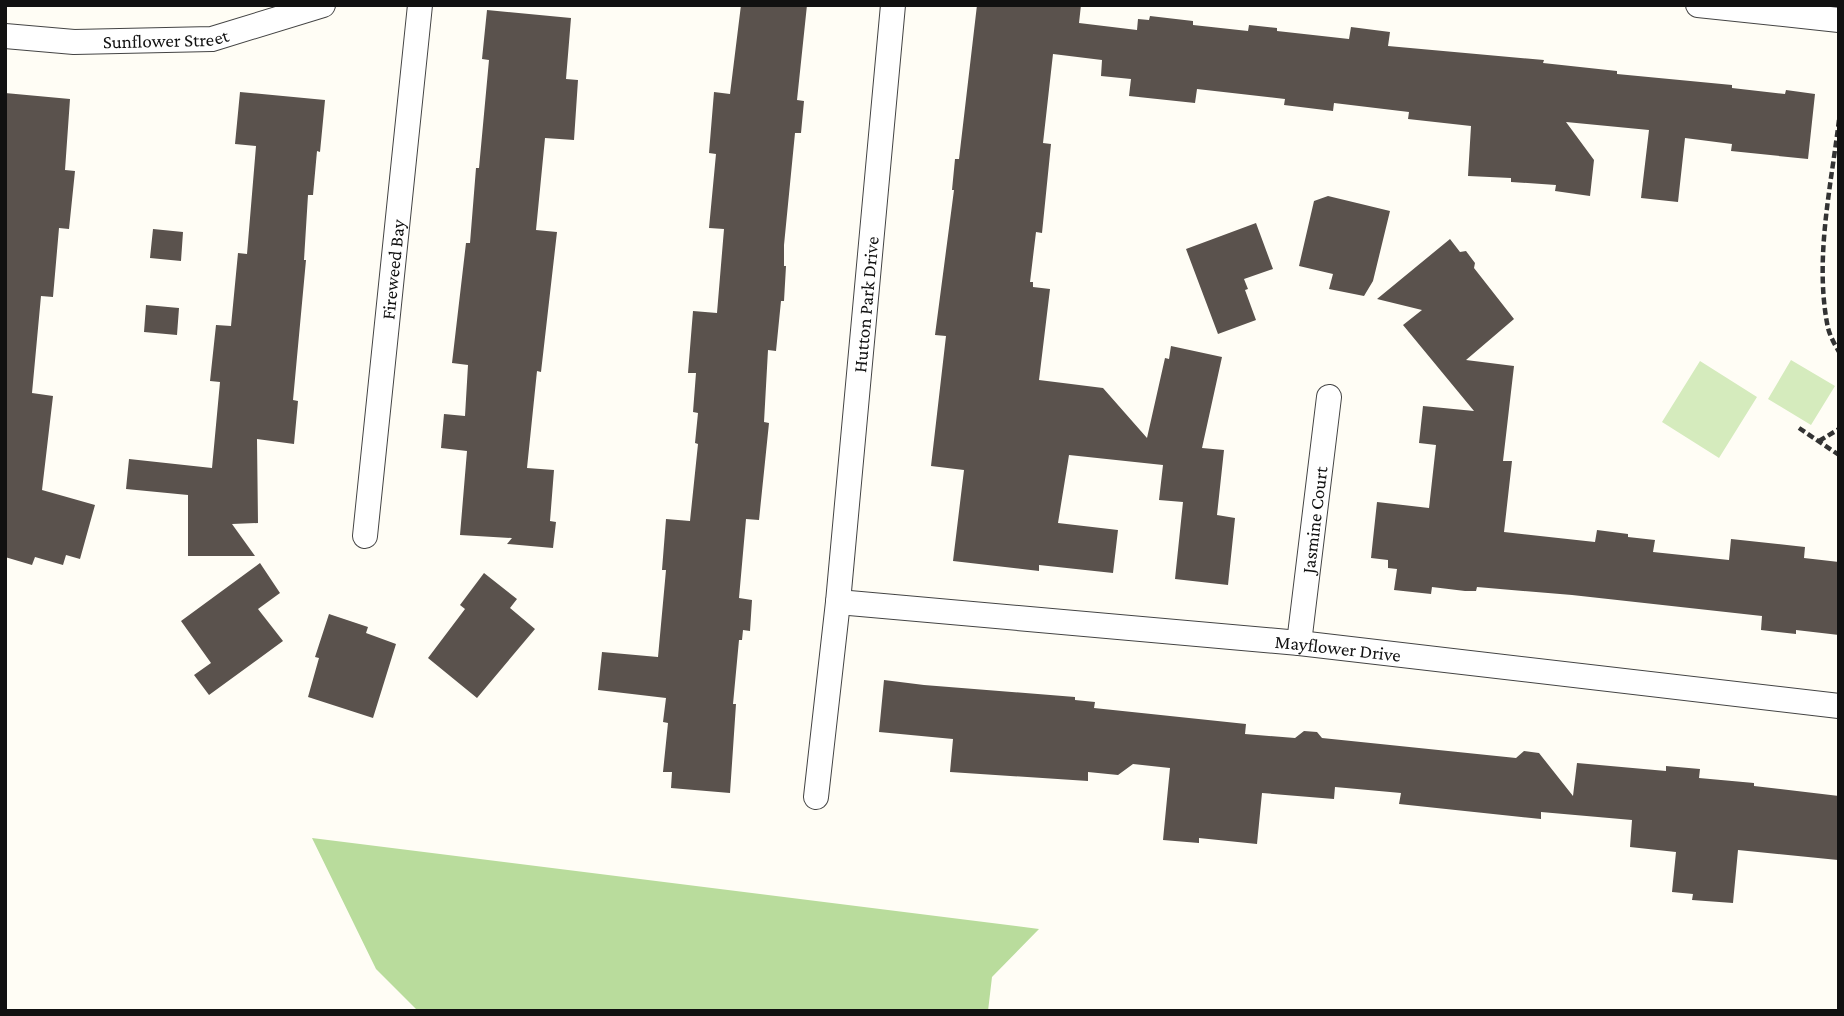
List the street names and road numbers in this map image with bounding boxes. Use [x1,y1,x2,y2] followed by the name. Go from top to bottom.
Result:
[103,24,232,52] street label: Sunflower Street
[377,218,409,321] street label: Fireweed Bay
[849,235,883,374] street label: Hutton Park Drive
[1297,464,1332,577] street label: Jasmine Court
[1274,631,1402,666] street label: Mayflower Drive

